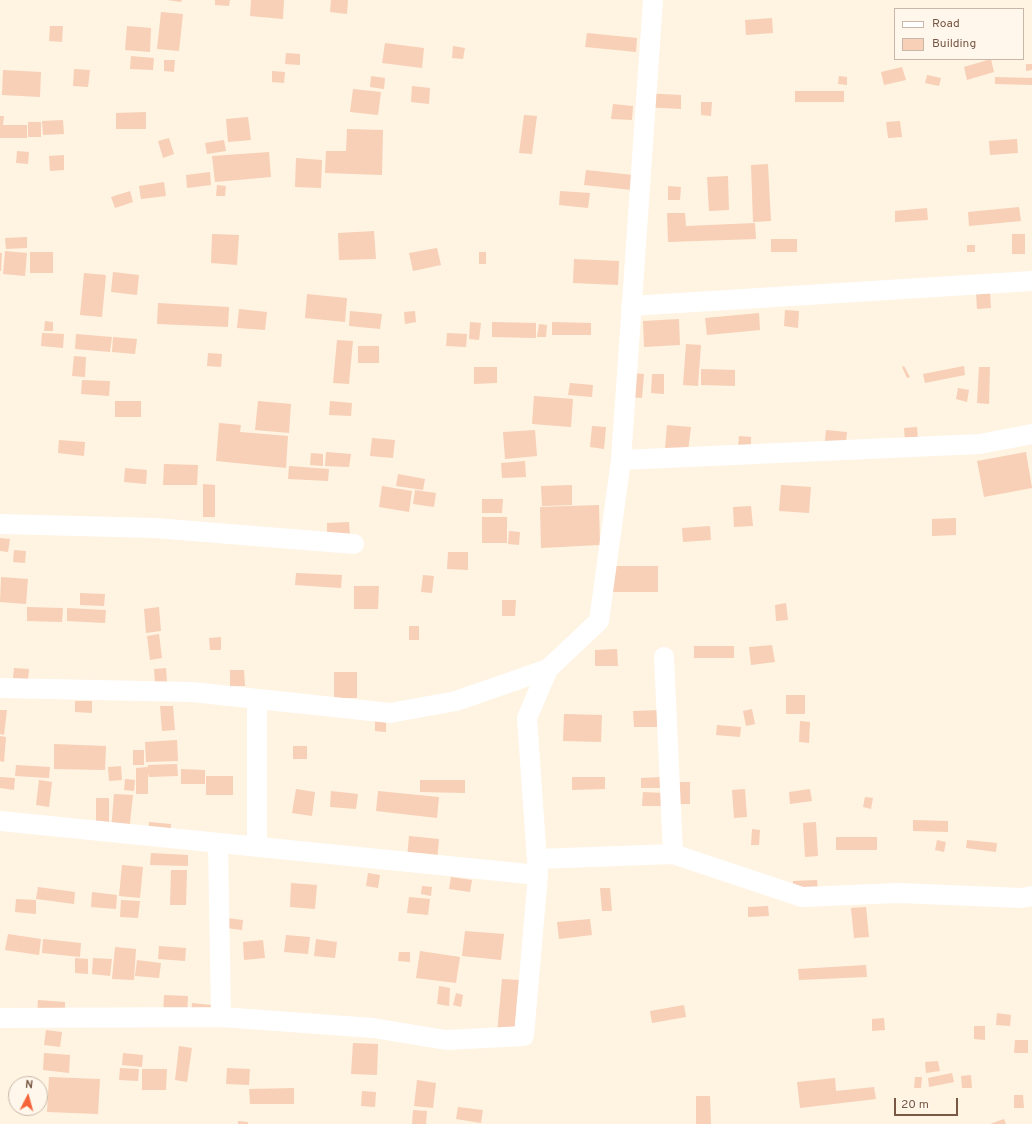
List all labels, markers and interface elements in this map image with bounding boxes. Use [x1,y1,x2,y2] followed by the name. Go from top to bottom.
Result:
[894,8,1024,60] legend
[932,16,960,32] text: Road
[932,36,976,52] text: Building
[8,1076,48,1116] north arrow
[24,1078,34,1092] text: N
[896,1090,960,1116] scale bar
[901,1097,929,1113] text: 20 m

